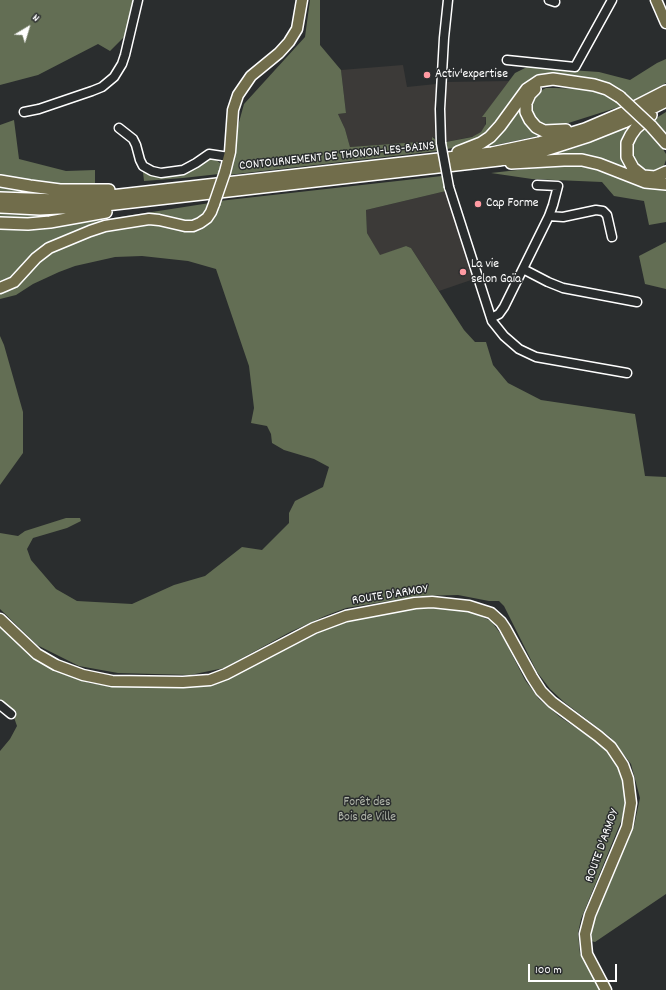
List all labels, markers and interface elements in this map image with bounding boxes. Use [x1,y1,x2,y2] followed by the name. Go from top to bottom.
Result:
[8,8,48,48] north arrow
[28,11,42,27] text: N
[435,67,508,83] place label: Activ'expertise
[422,70,432,80] marker: Activ'expertise
[238,139,436,175] street label: CONTOURNEMENT DE THONON-LES-BAINS
[486,196,539,212] place label: Cap Forme
[473,199,483,209] marker: Cap Forme
[471,257,521,288] place label: La vie selon Gaïa
[458,267,468,277] marker: La vie selon Gaïa
[351,582,429,610] street label: ROUTE D'ARMOY
[338,795,396,826] park label: Forêt des Bois de Ville
[583,807,623,885] street label: ROUTE D'ARMOY
[530,956,619,982] scale bar
[535,962,562,979] text: 100 m

